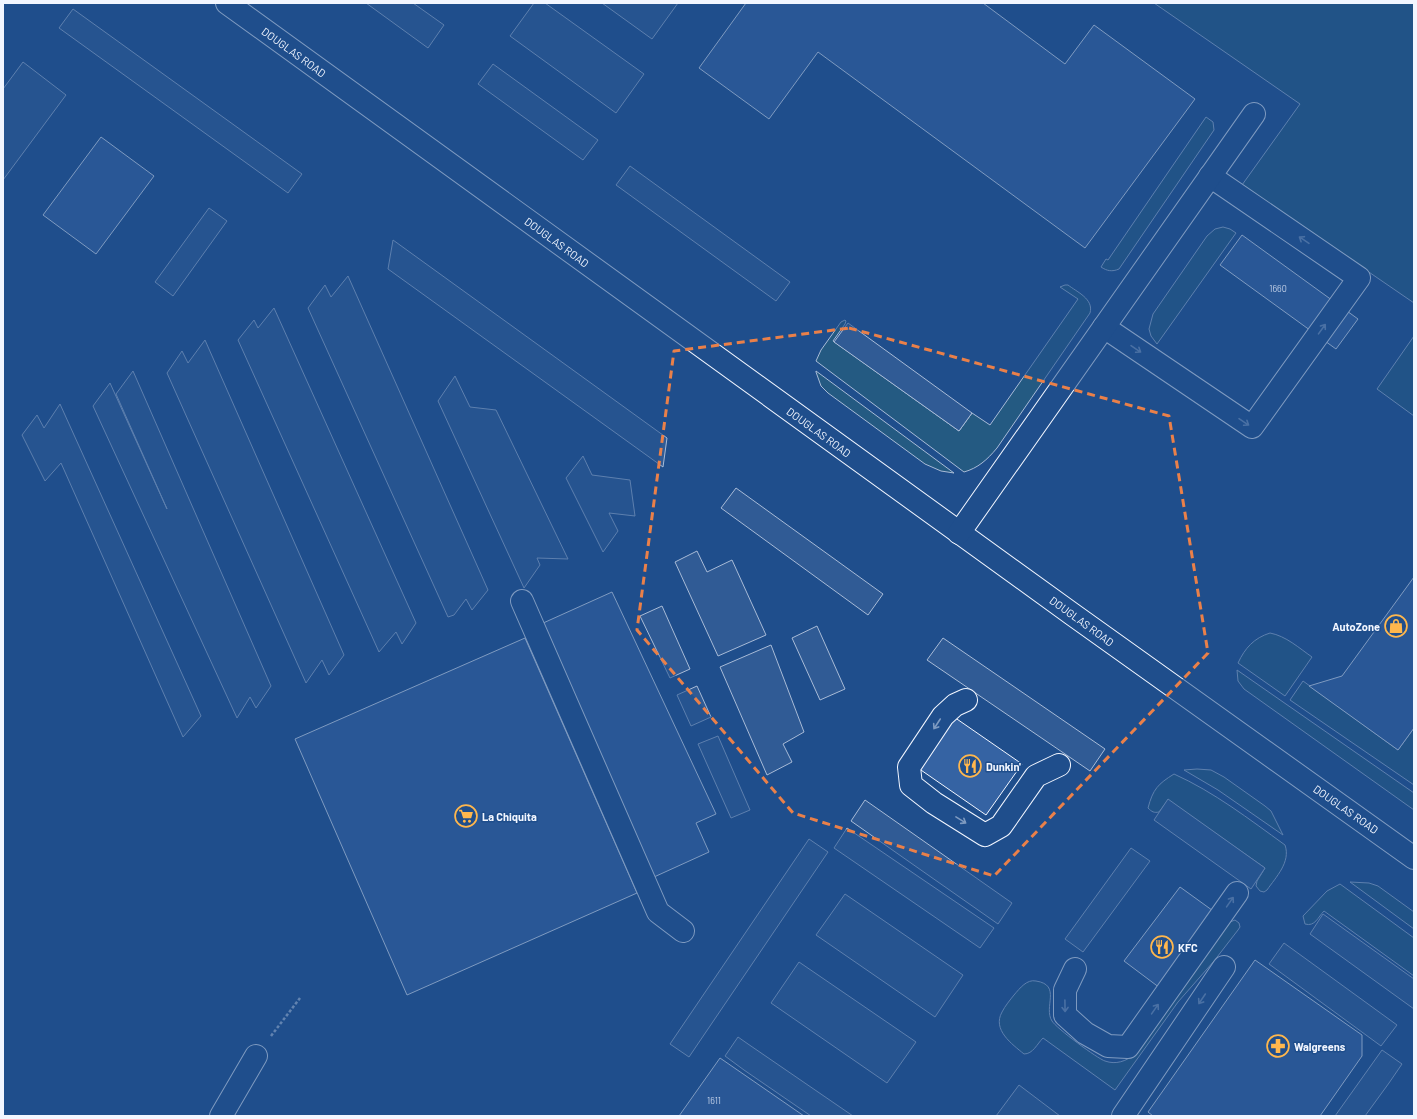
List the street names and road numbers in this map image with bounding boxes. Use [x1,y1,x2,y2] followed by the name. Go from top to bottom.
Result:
[259,24,329,80] street label: DOUGLAS ROAD
[522,214,592,270] street label: DOUGLAS ROAD
[784,404,854,460] street label: DOUGLAS ROAD
[1047,593,1117,649] street label: DOUGLAS ROAD
[1311,782,1381,836] street label: DOUGLAS ROAD

